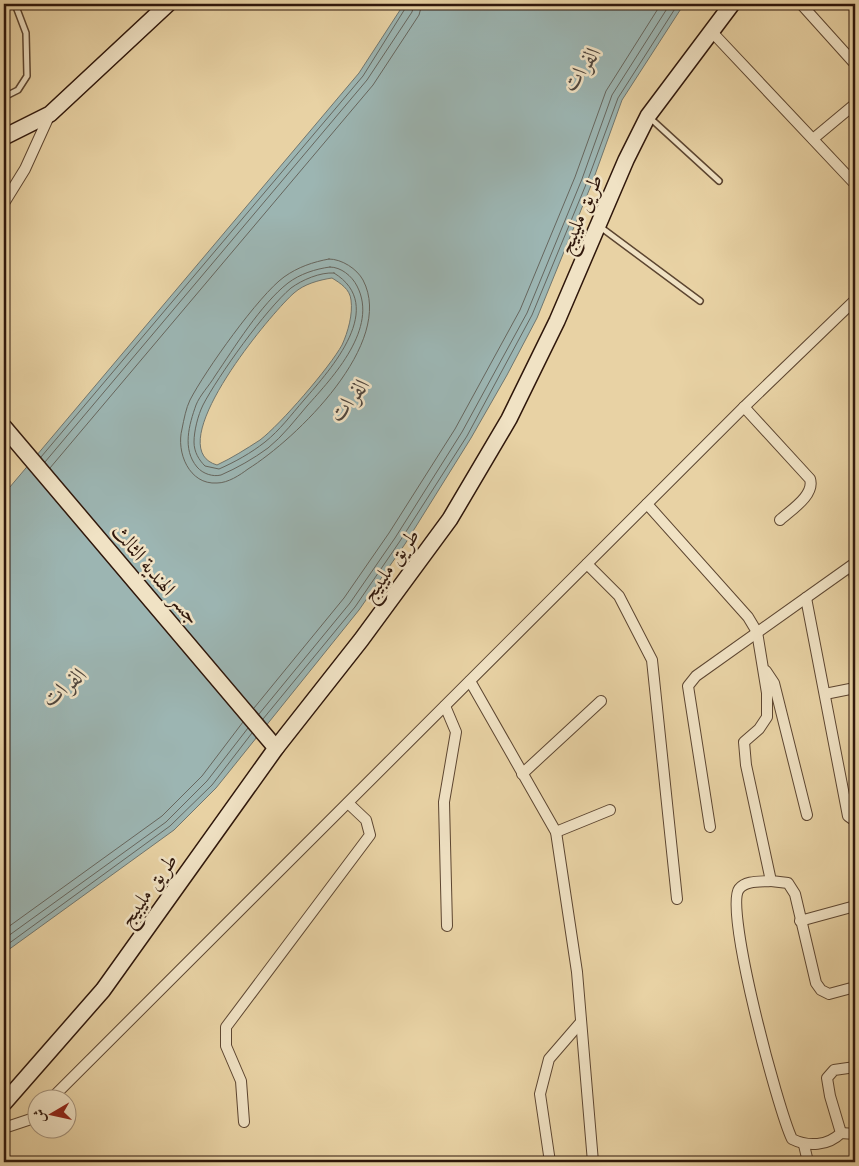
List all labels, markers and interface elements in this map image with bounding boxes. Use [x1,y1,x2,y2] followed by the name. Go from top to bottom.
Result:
[557,41,608,97] water label: الفرات
[553,171,614,260] street label: طريق مليبيج
[324,372,376,428] water label: الفرات
[105,519,205,631] street label: جسر الهندية الثالث
[356,524,430,610] street label: طريق مليبيج
[37,661,93,713] water label: الفرات
[114,849,188,935] street label: طريق مليبيج
[28,1088,78,1138] north arrow
[30,1108,50,1124] text: ش

